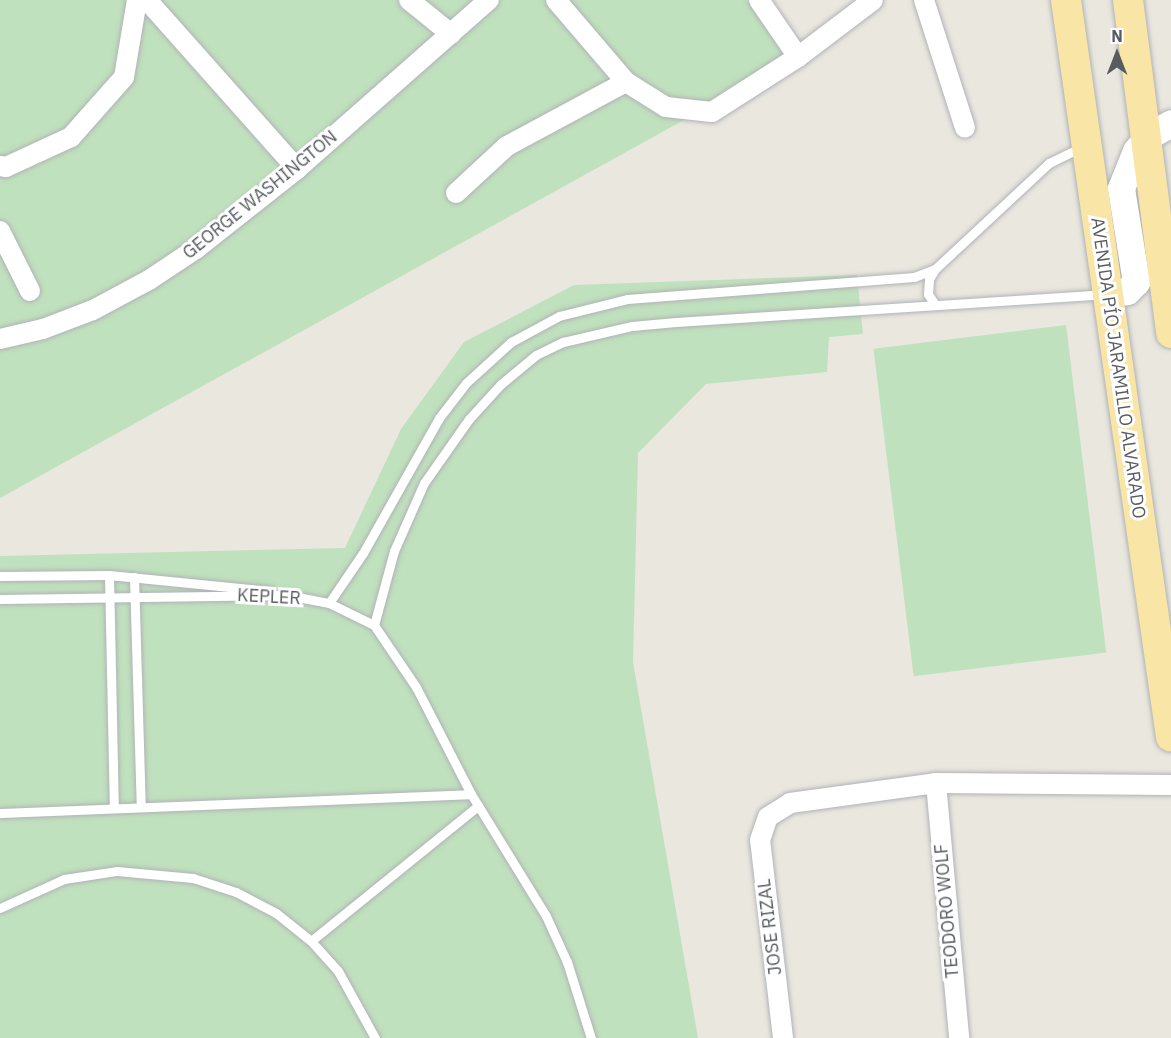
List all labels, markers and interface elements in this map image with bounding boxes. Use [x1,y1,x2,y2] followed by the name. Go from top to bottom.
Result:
[1087,24,1147,84] north arrow
[1111,26,1123,46] text: N
[179,126,341,264] street label: GEORGE WASHINGTON
[1086,216,1150,520] street label: AVENIDA PÍO JARAMILLO ALVARADO
[237,585,301,609] street label: KEPLER
[930,843,964,979] street label: TEODORO WOLF
[753,878,787,976] street label: JOSE RIZAL

